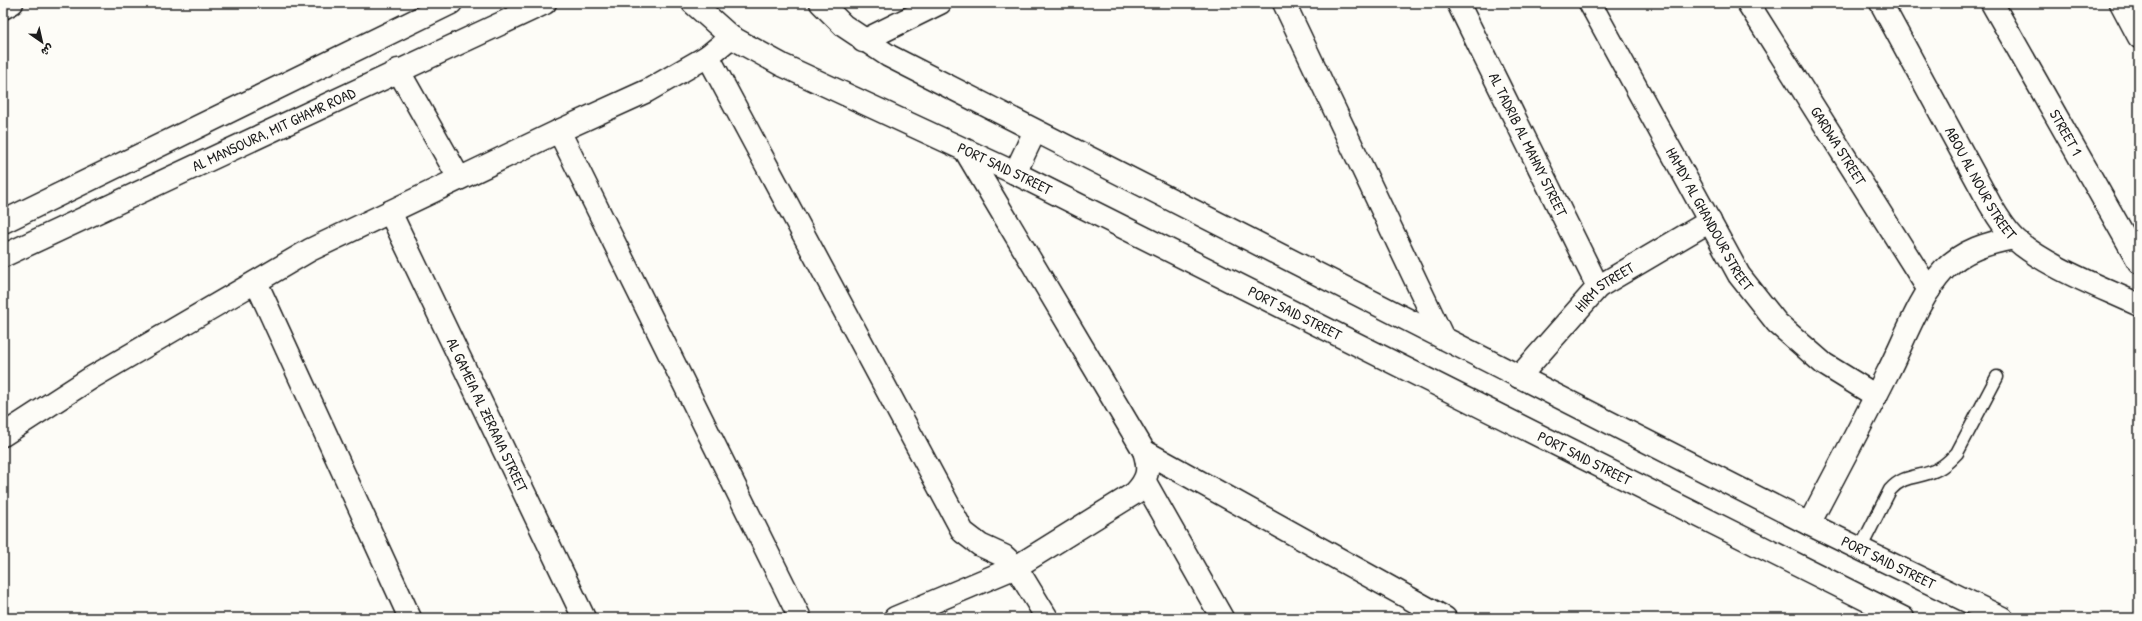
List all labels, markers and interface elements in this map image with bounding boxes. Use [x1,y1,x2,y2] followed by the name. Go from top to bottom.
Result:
[22,22,62,62] north arrow
[39,41,57,59] text: ش
[1484,69,1573,221] street label: AL TADRIB AL MAHNY STREET
[189,82,360,176] street label: AL MANSOURA, MIT GHAMR ROAD
[1806,102,1872,190] street label: GARDWA STREET
[2045,105,2087,159] street label: STREET 1
[1940,123,2022,245] street label: ABOU AL NOUR STREET
[954,137,1057,200] street label: PORT SAID STREET
[1661,144,1759,296] street label: HAMDY AL GHANDOUR STREET
[1570,256,1639,316] street label: HIRM STREET
[1245,280,1346,346] street label: PORT SAID STREET
[442,334,534,496] street label: AL GAMEIA AL ZERAAIA STREET
[1534,426,1636,491] street label: PORT SAID STREET
[1838,530,1940,594] street label: PORT SAID STREET

